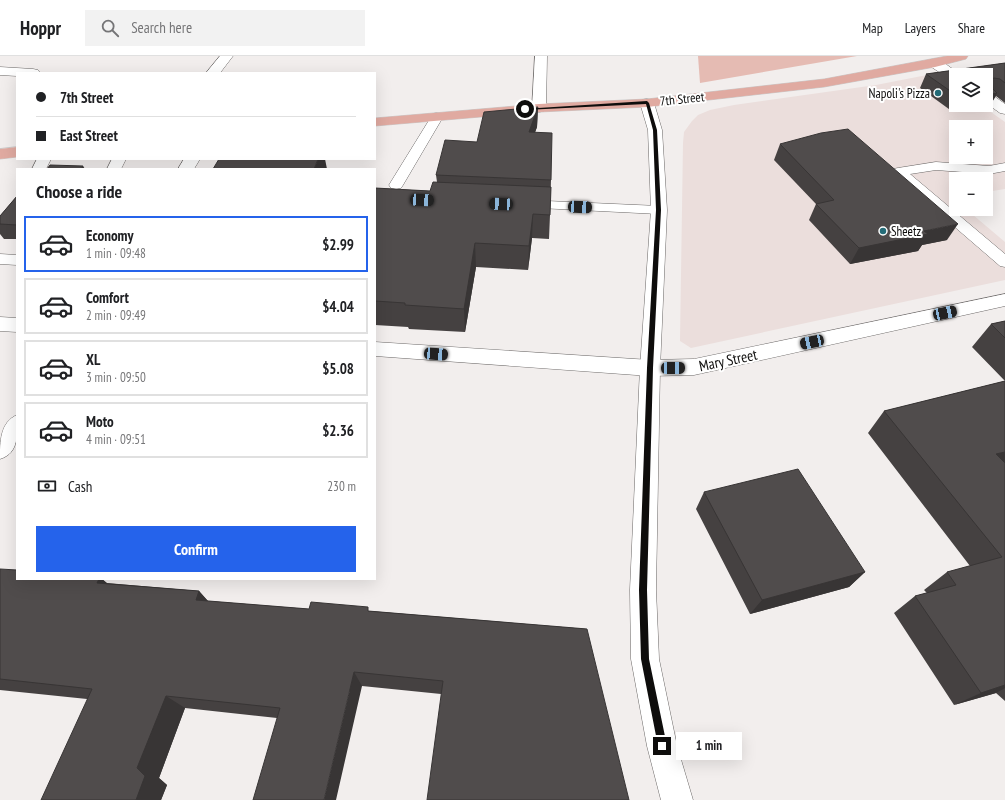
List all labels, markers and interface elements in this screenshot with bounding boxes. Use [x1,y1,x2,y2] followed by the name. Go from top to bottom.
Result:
[85,10,365,46] search box
[20,16,61,40] text: Hoppr
[99,17,121,39] icon: search
[131,18,192,37] text: Search here
[862,19,883,37] text: Map
[905,19,936,37] text: Layers
[958,19,985,37] text: Share
[949,68,993,216] map controls
[949,68,993,112] button: layers
[869,85,930,102] place label: Napoli's Pizza
[60,88,113,107] text: 7th Street
[659,88,706,110] street label: 7th Street
[933,88,943,98] marker: Napoli's Pizza
[516,100,534,118] route start
[949,120,993,164] button: +
[60,126,118,145] text: East Street
[949,172,993,216] button: −
[36,180,122,203] text: Choose a ride
[410,193,434,207] car
[489,197,513,211] car
[568,200,592,214] car
[891,223,921,240] place label: Sheetz
[38,226,74,262] icon: car
[86,226,134,245] text: Economy
[878,226,888,236] marker: Sheetz
[322,235,354,254] text: $2.99
[86,245,146,262] text: 1 min · 09:48
[38,288,74,324] icon: car
[86,288,129,307] text: Comfort
[322,297,354,316] text: $4.04
[932,305,958,321] car
[86,307,146,324] text: 2 min · 09:49
[799,334,825,350] car
[697,345,759,375] street label: Mary Street
[424,347,448,361] car
[38,350,74,386] icon: car
[86,350,100,369] text: XL
[322,359,354,378] text: $5.08
[661,362,685,374] car
[86,369,146,386] text: 3 min · 09:50
[38,412,74,448] icon: car
[86,412,114,431] text: Moto
[322,421,354,440] text: $2.36
[86,431,146,448] text: 4 min · 09:51
[36,475,58,497] icon: cash
[68,477,92,496] text: Cash
[327,478,356,495] text: 230 m
[36,526,356,572] button: Confirm
[676,732,742,760] callout: 1 min
[653,737,671,755] route end
[696,737,722,754] text: 1 min

